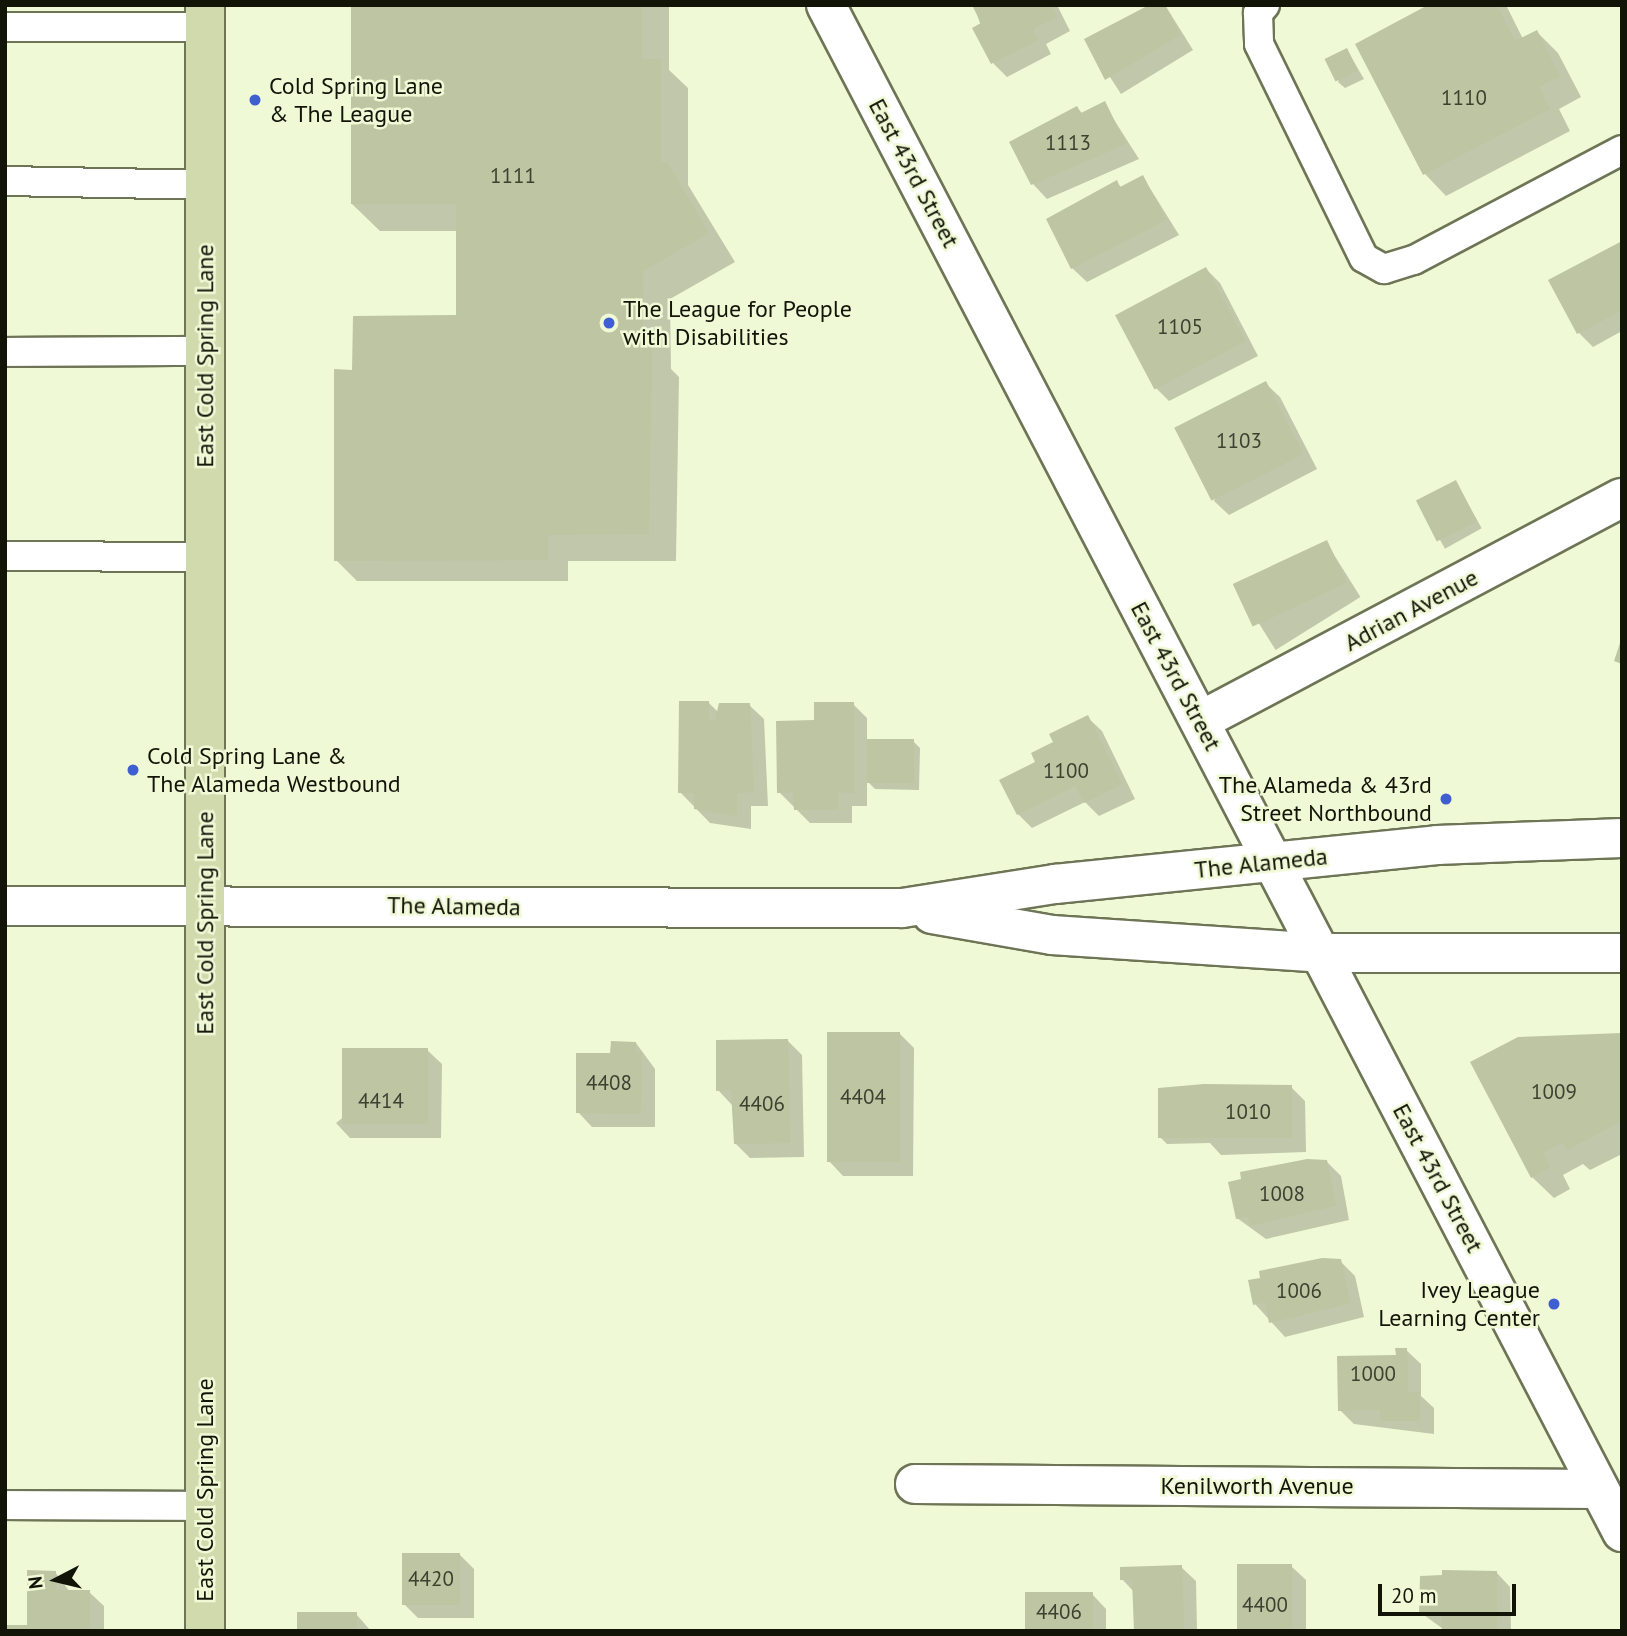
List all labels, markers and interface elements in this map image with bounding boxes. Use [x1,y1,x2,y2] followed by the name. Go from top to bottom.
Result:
[269,72,443,128] place label: Cold Spring Lane & The League
[1441,85,1487,111] house number: 1110
[247,92,263,108] marker: Cold Spring Lane & The League
[863,94,965,252] street label: East 43rd Street
[1045,130,1091,156] house number: 1113
[490,163,536,189] house number: 1111
[191,244,219,468] street label: East Cold Spring Lane
[623,295,852,351] place label: The League for People with Disabilities
[1157,314,1203,340] house number: 1105
[601,315,617,331] marker: The League for People with Disabilities
[1216,428,1262,454] house number: 1103
[1339,563,1483,657] street label: Adrian Avenue
[1125,597,1227,755] street label: East 43rd Street
[147,742,402,798] place label: Cold Spring Lane & The Alameda Westbound
[1043,758,1089,784] house number: 1100
[125,762,141,778] marker: Cold Spring Lane & The Alameda Westbound
[1218,771,1432,827] place label: The Alameda & 43rd Street Northbound
[1438,791,1454,807] marker: The Alameda & 43rd Street Northbound
[191,811,219,1035] street label: East Cold Spring Lane
[1193,842,1329,884] street label: The Alameda
[387,890,521,922] street label: The Alameda
[586,1070,632,1096] house number: 4408
[1531,1079,1577,1105] house number: 1009
[840,1084,886,1110] house number: 4404
[358,1088,404,1114] house number: 4414
[739,1091,785,1117] house number: 4406
[1225,1099,1271,1125] house number: 1010
[1387,1099,1489,1257] street label: East 43rd Street
[1259,1181,1305,1207] house number: 1008
[1378,1276,1540,1332] place label: Ivey League Learning Center
[1276,1278,1322,1304] house number: 1006
[1546,1296,1562,1312] marker: Ivey League Learning Center
[1350,1361,1396,1387] house number: 1000
[191,1378,219,1602] street label: East Cold Spring Lane
[1160,1472,1354,1500] street label: Kenilworth Avenue
[21,1545,91,1615] north arrow
[408,1566,454,1592] house number: 4420
[1382,1570,1520,1614] scale bar
[22,1575,48,1590] text: N
[1391,1582,1437,1609] text: 20 m
[1242,1592,1288,1618] house number: 4400
[1036,1599,1082,1625] house number: 4406

